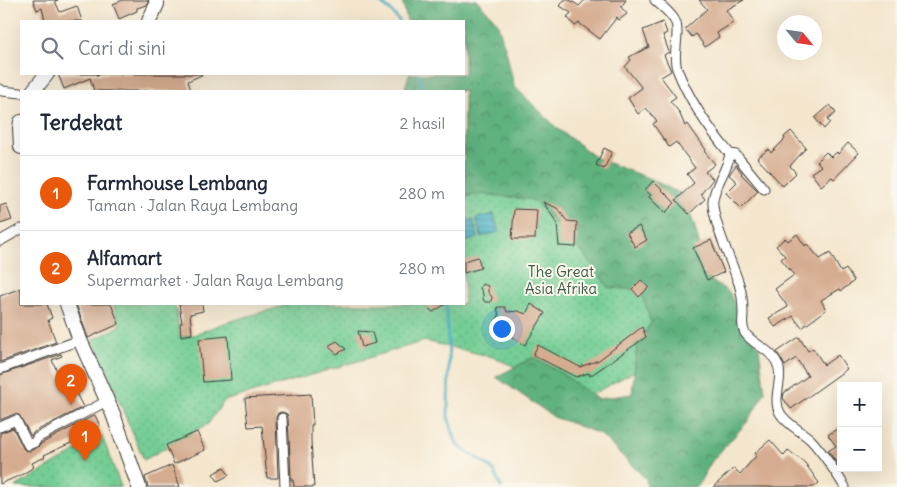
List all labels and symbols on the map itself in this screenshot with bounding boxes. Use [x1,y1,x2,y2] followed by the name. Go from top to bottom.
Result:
[777,15,822,60] north arrow
[525,262,597,298] park label: The Great Asia Afrika
[489,316,515,342] your location
[55,364,87,405] pin: 2
[69,420,101,461] pin: 1

